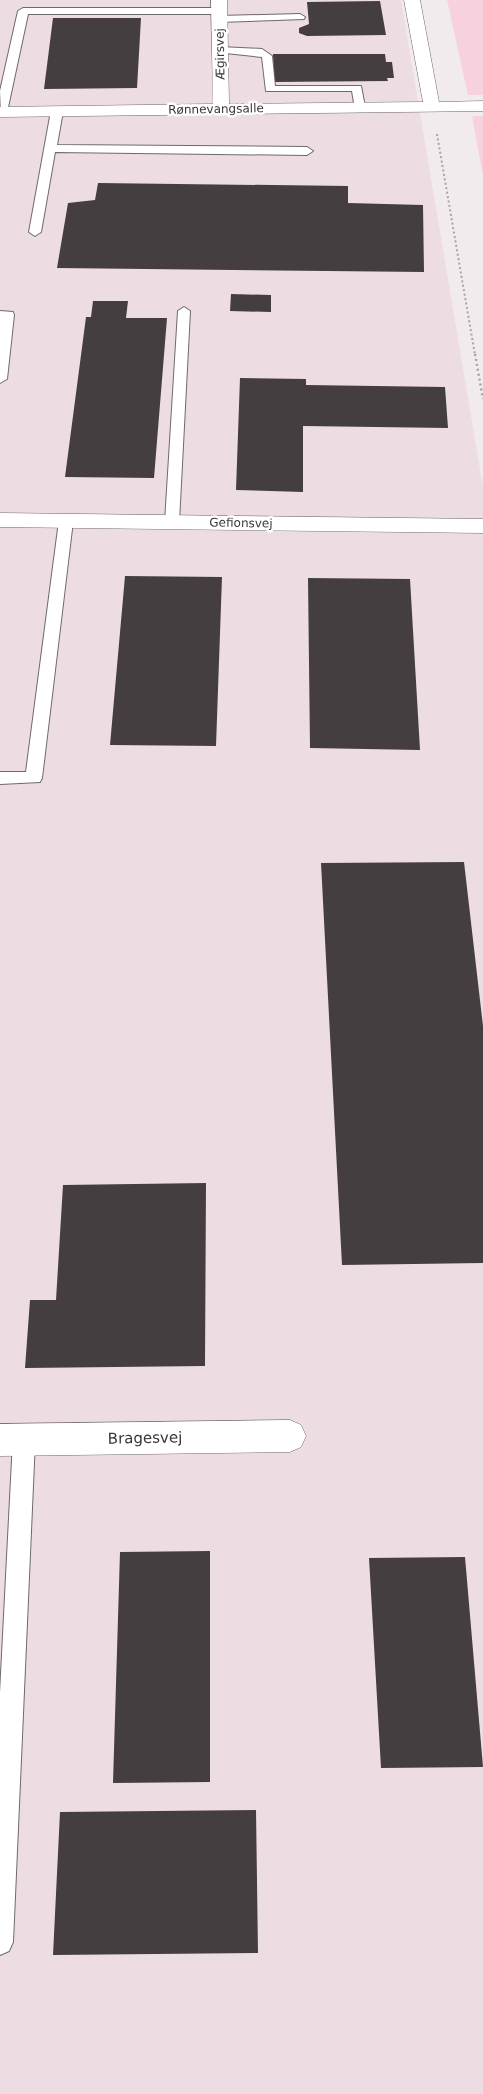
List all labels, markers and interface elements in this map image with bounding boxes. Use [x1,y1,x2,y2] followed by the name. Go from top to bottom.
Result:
[213,28,227,80] street label: Ægirsvej
[168,101,264,117] street label: Rønnevangsalle
[209,515,273,531] street label: Gefionsvej
[108,1428,182,1448] street label: Bragesvej

